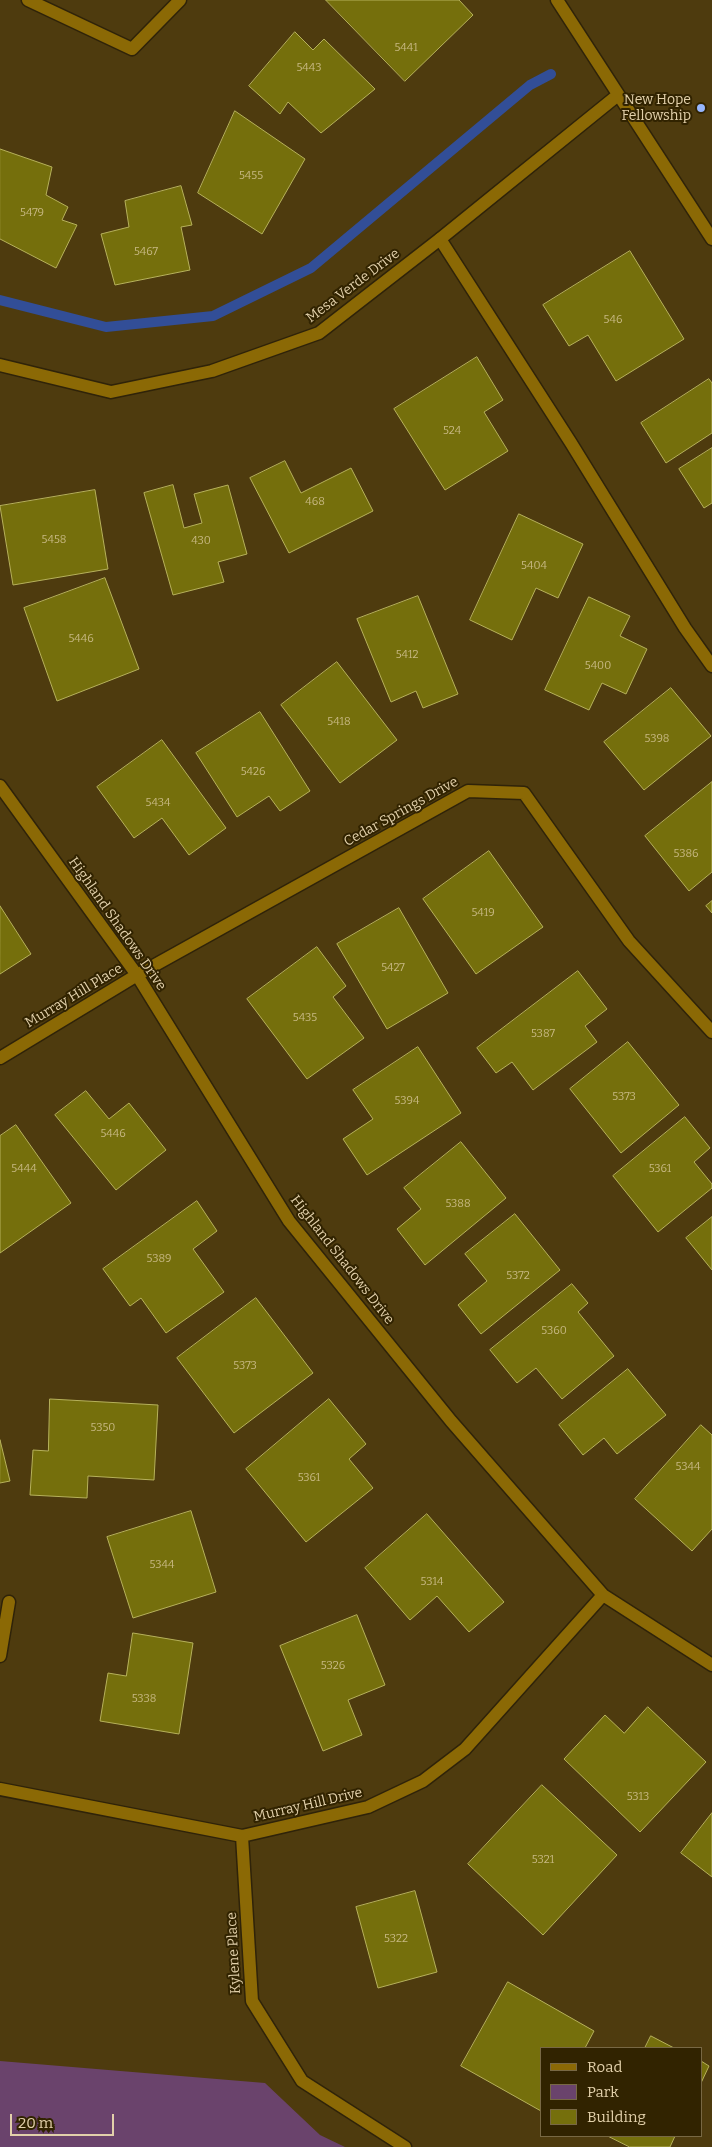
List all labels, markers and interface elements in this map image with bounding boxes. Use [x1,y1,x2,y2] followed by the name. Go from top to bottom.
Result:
[394,41,418,55] house number: 5441
[296,61,322,75] house number: 5443
[621,92,691,124] place label: New Hope Fellowship
[695,102,707,114] marker: New Hope Fellowship
[239,169,263,183] house number: 5455
[20,206,44,220] house number: 5479
[134,245,158,259] house number: 5467
[303,245,403,327] street label: Mesa Verde Drive
[604,313,622,327] house number: 546
[443,424,461,438] house number: 524
[305,495,325,509] house number: 468
[42,533,66,547] house number: 5458
[191,534,211,548] house number: 430
[521,559,547,573] house number: 5404
[68,632,94,646] house number: 5446
[396,648,418,662] house number: 5412
[585,659,611,673] house number: 5400
[327,715,351,729] house number: 5418
[645,732,669,746] house number: 5398
[241,765,265,779] house number: 5426
[341,774,461,850] street label: Cedar Springs Drive
[146,796,170,810] house number: 5434
[674,847,698,861] house number: 5386
[65,854,169,994] street label: Highland Shadows Drive
[471,906,495,920] house number: 5419
[22,960,126,1032] street label: Murray Hill Place
[381,961,405,975] house number: 5427
[293,1011,317,1025] house number: 5435
[531,1027,555,1041] house number: 5387
[612,1090,636,1104] house number: 5373
[395,1094,419,1108] house number: 5394
[100,1127,126,1141] house number: 5446
[11,1162,37,1176] house number: 5444
[649,1162,671,1176] house number: 5361
[286,1192,398,1328] street label: Highland Shadows Drive
[445,1197,471,1211] house number: 5388
[147,1252,171,1266] house number: 5389
[506,1269,530,1283] house number: 5372
[541,1324,567,1338] house number: 5360
[233,1359,257,1373] house number: 5373
[91,1421,115,1435] house number: 5350
[676,1460,700,1474] house number: 5344
[298,1471,320,1485] house number: 5361
[150,1558,174,1572] house number: 5344
[421,1575,443,1589] house number: 5314
[321,1659,345,1673] house number: 5326
[132,1692,156,1706] house number: 5338
[252,1784,364,1826] street label: Murray Hill Drive
[627,1790,649,1804] house number: 5313
[532,1853,554,1867] house number: 5321
[223,1912,245,1994] street label: Kylene Place
[384,1932,408,1946] house number: 5322
[540,2047,702,2137] legend
[587,2058,622,2076] text: Road
[587,2083,619,2101] text: Park
[12,2104,116,2136] scale bar
[587,2108,646,2126] text: Building
[18,2114,53,2132] text: 20 m

